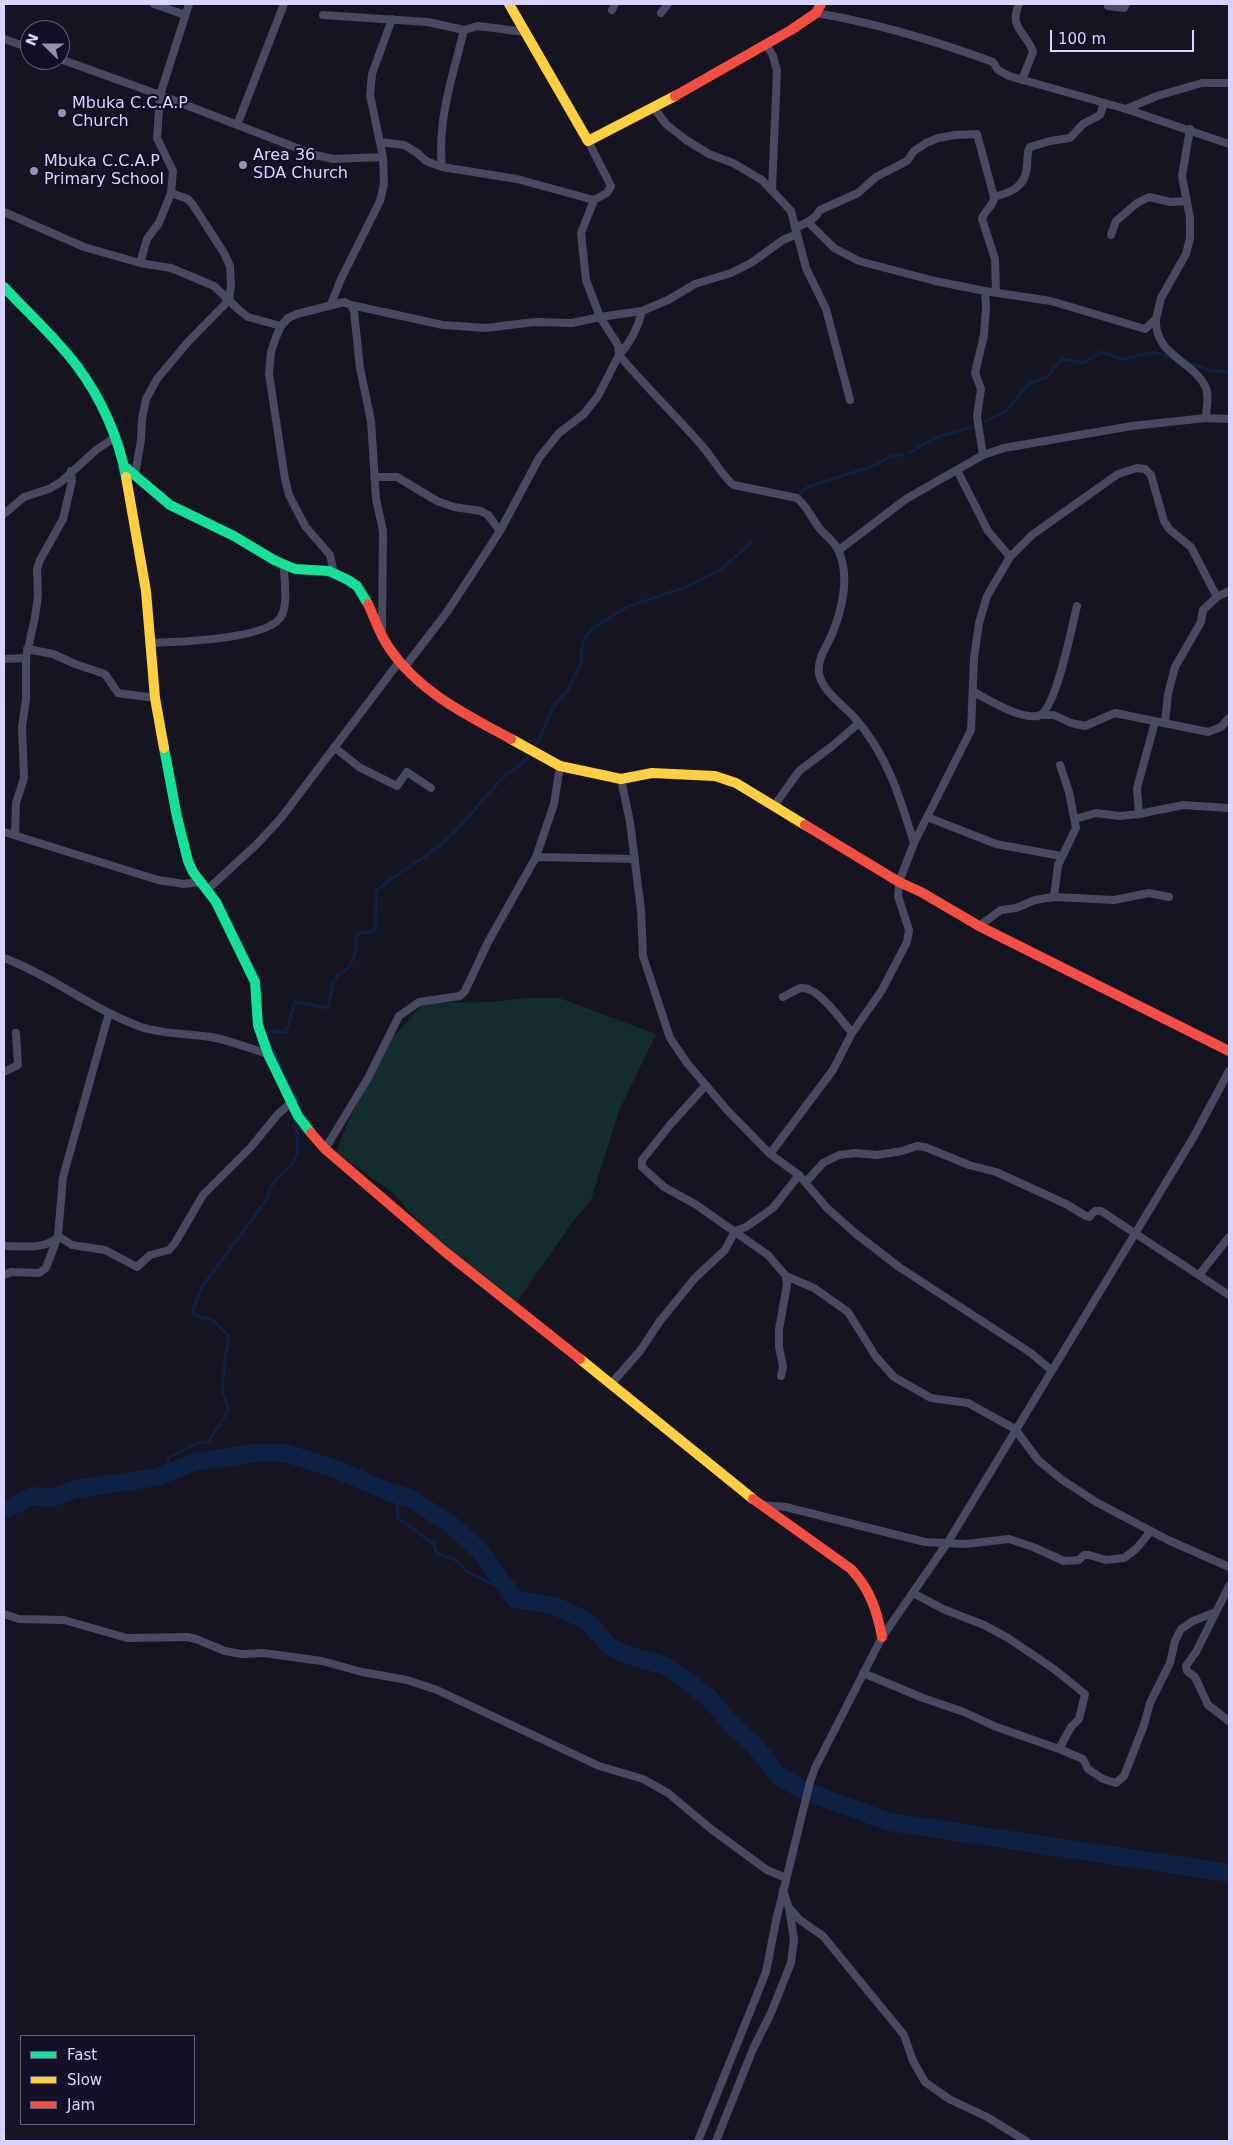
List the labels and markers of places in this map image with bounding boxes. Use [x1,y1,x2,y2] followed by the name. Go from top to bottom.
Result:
[72,94,188,132] place label: Mbuka C.C.A.P Church
[56,107,68,119] marker: Mbuka C.C.A.P Church
[253,146,348,184] place label: Area 36 SDA Church
[44,152,164,190] place label: Mbuka C.C.A.P Primary School
[237,159,249,171] marker: Area 36 SDA Church
[28,165,40,177] marker: Mbuka C.C.A.P Primary School

